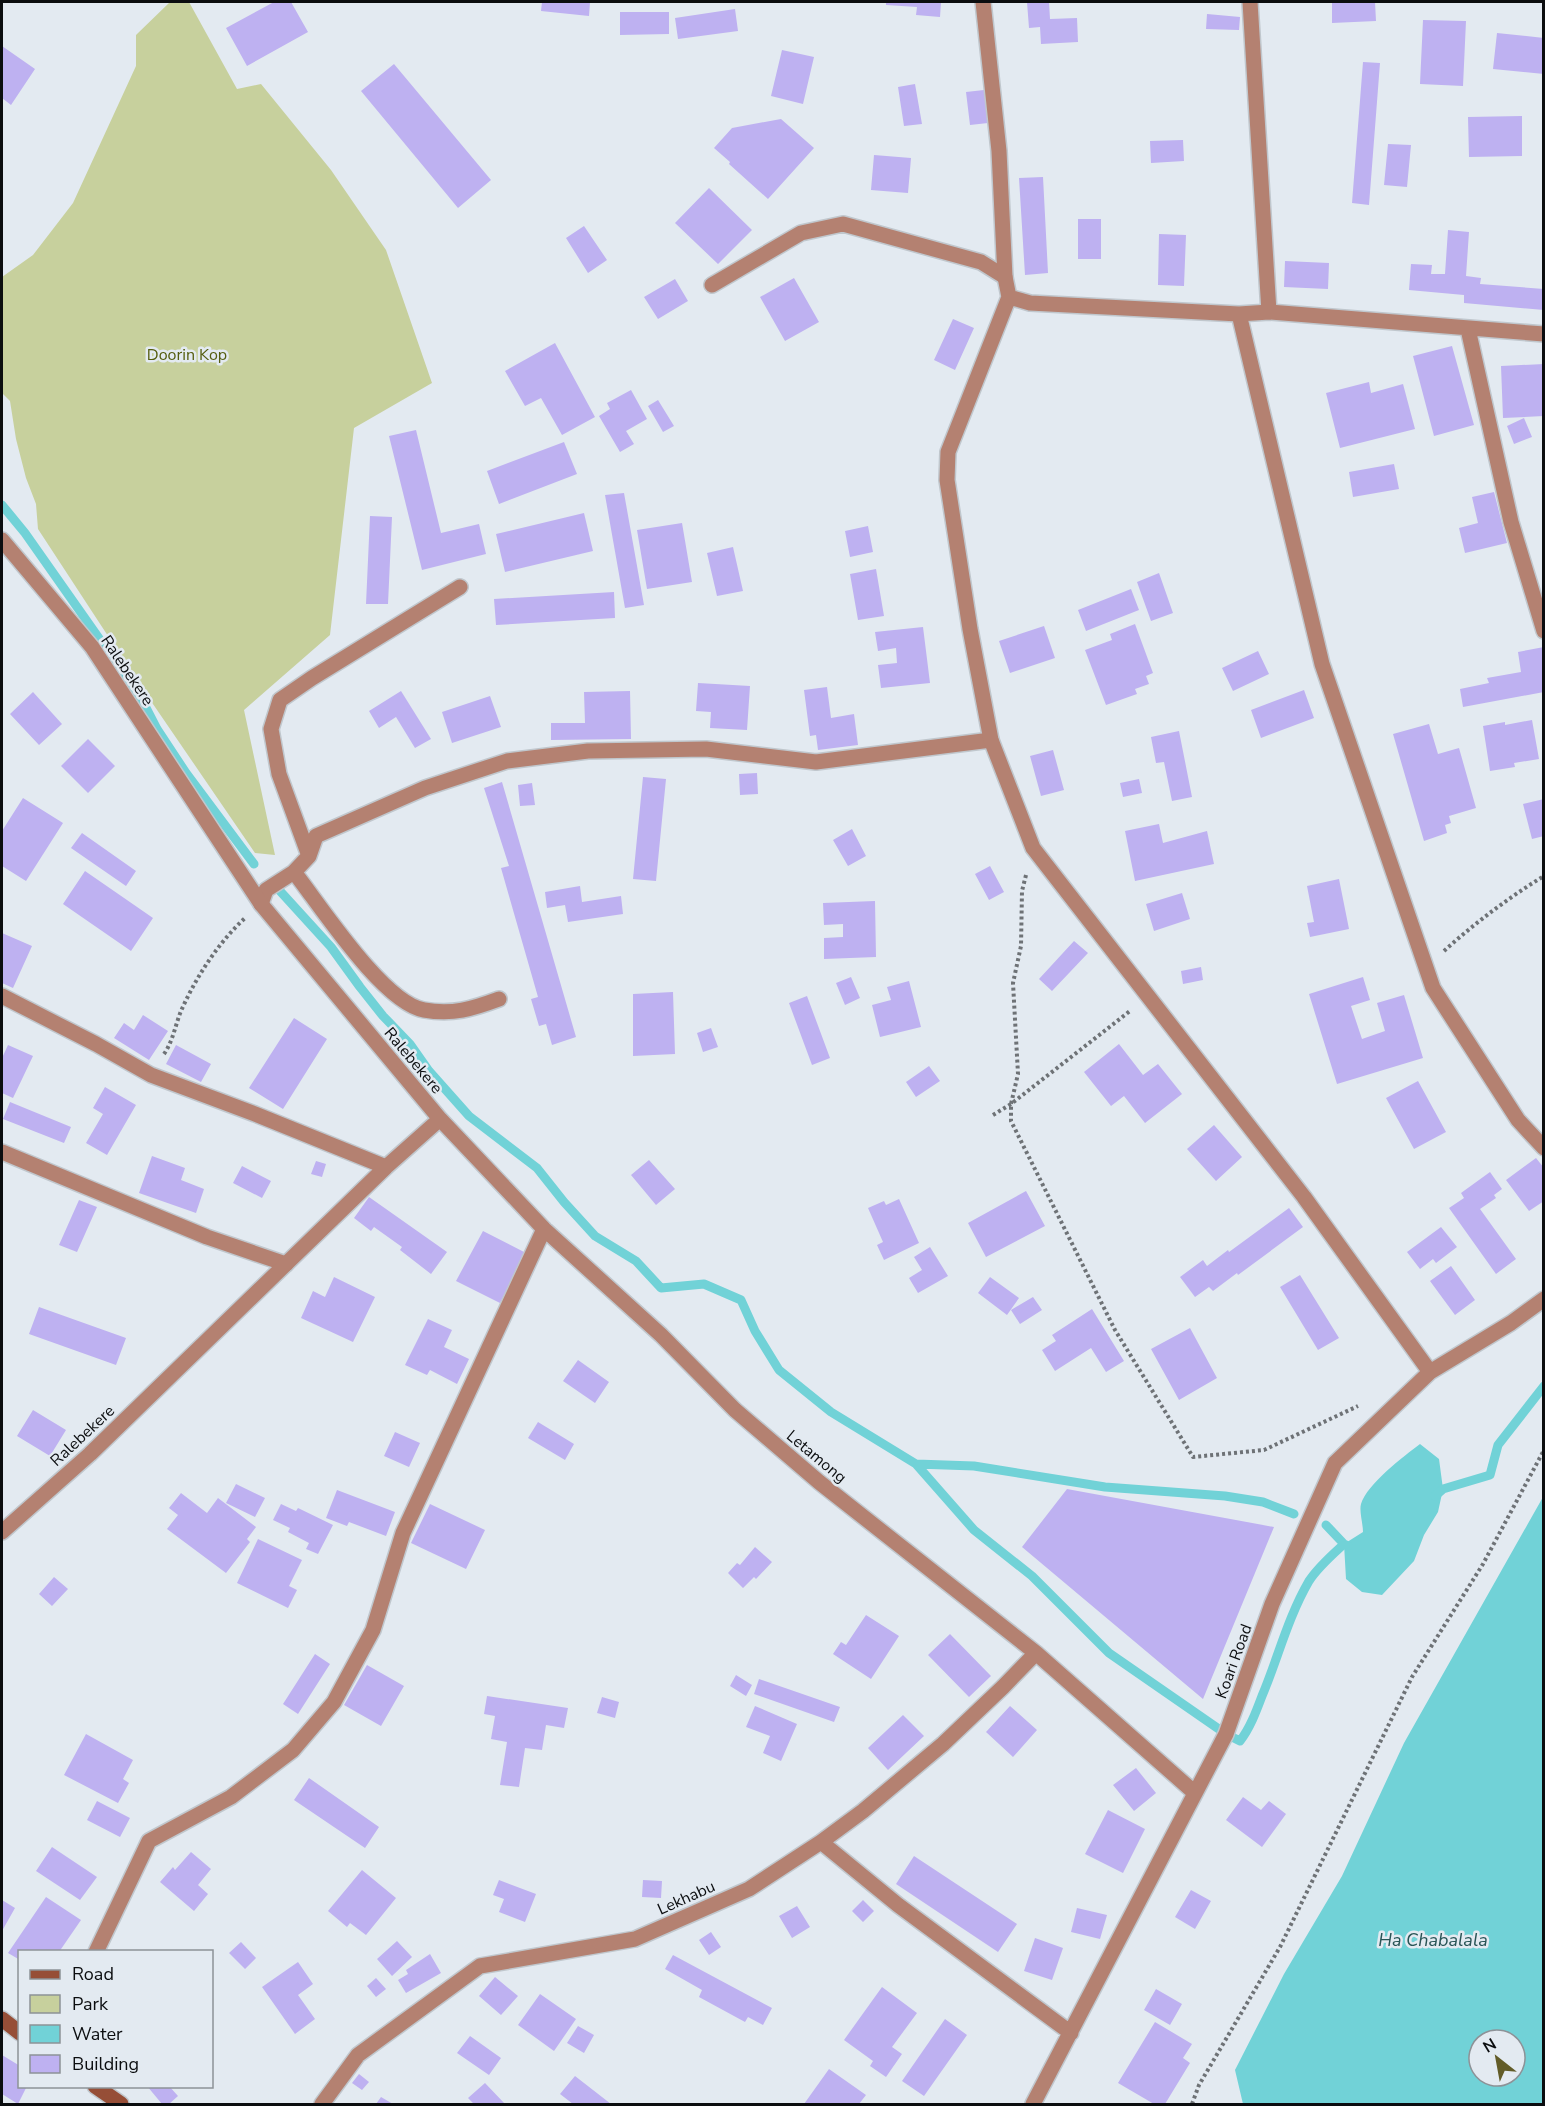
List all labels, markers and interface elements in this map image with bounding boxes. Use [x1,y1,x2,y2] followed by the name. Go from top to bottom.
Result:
[147,344,227,366] park label: Doorin Kop
[96,631,159,710] street label: Ralebekere
[379,1023,448,1099] street label: Ralebekere
[46,1400,120,1471] street label: Ralebekere
[782,1425,851,1488] street label: Letamong
[1210,1621,1258,1702] street label: Koari Road
[654,1875,719,1920] street label: Lekhabu
[1378,1928,1488,1952] water label: Ha Chabalala
[18,1950,213,2088] legend
[72,1962,114,1986] text: Road
[72,1992,109,2016] text: Park
[72,2022,123,2046] text: Water
[1467,2028,1527,2088] north arrow
[1479,2033,1501,2059] text: N
[72,2052,139,2076] text: Building

